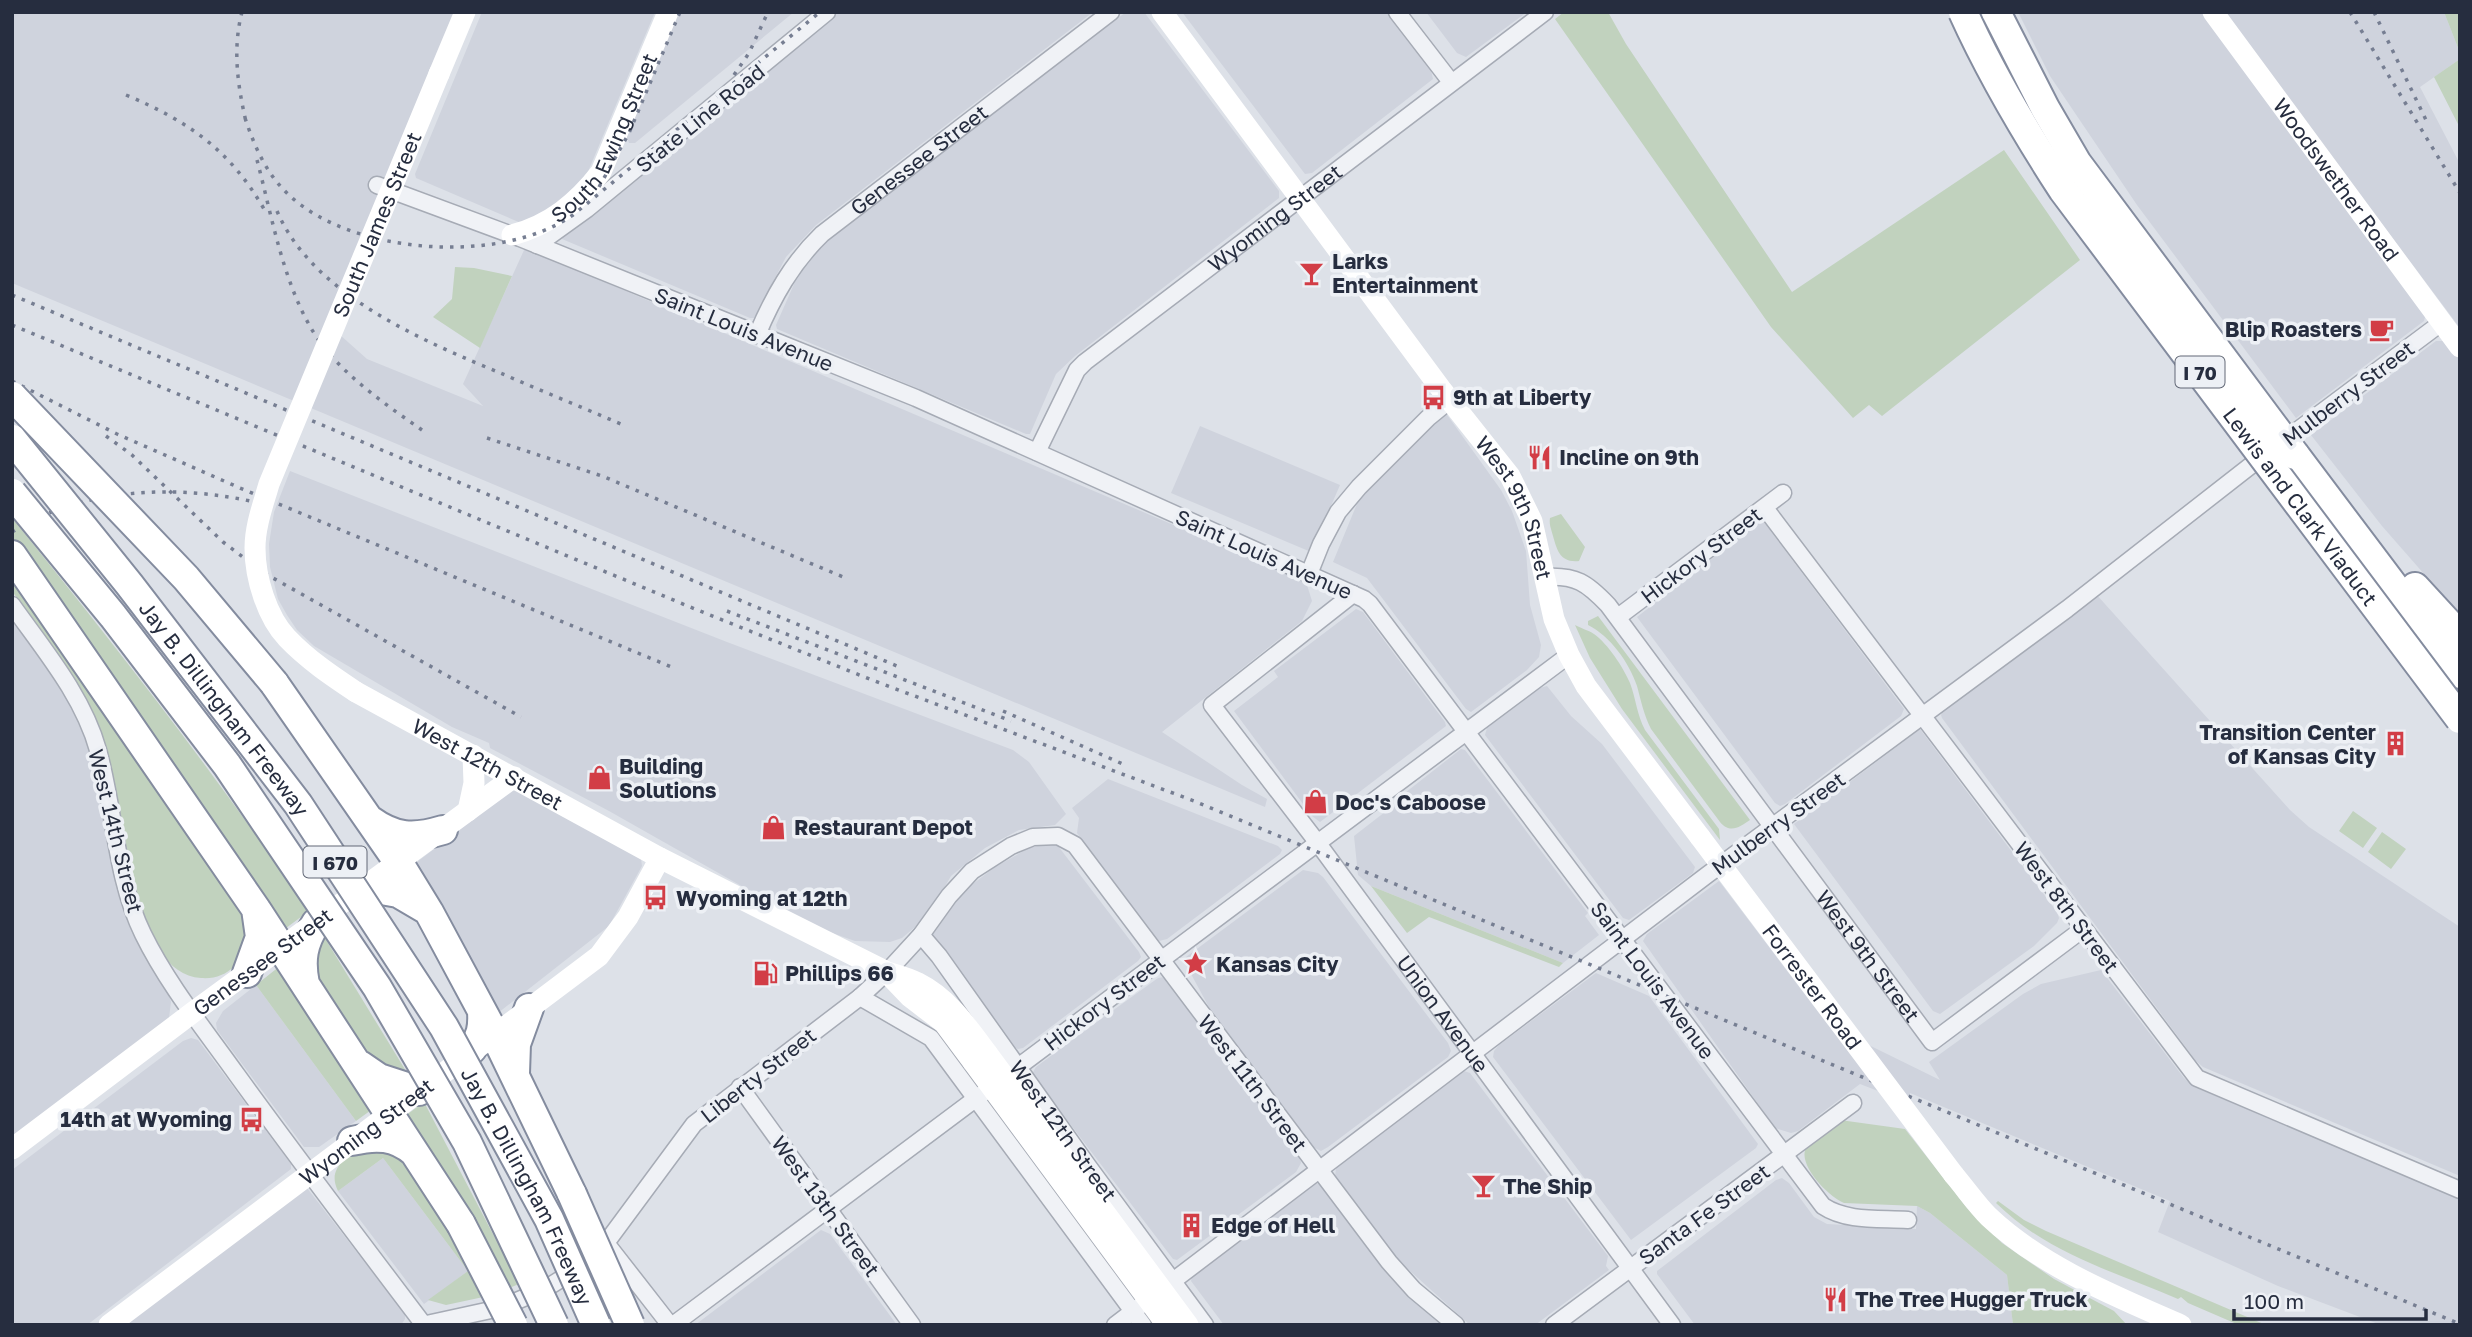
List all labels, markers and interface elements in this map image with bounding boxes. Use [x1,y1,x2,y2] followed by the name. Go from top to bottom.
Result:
[546,49,662,228] street label: South Ewing Street
[630,58,770,178] street label: State Line Road
[2268,93,2405,266] street label: Woodswether Road
[845,99,993,221] street label: Genessee Street
[327,128,427,321] street label: South James Street
[1203,158,1347,277] street label: Wyoming Street
[1332,248,1478,298] place label: Larks Entertainment
[1298,259,1326,287] bar icon: Larks Entertainment
[651,281,837,377] street label: Saint Louis Avenue
[2368,315,2396,343] cafe icon: Blip Roasters
[2225,316,2362,342] place label: Blip Roasters
[2277,335,2419,451] street label: Mulberry Street
[2176,356,2224,388] road number: I 70
[1419,383,1447,411] bus stop icon: 9th at Liberty
[1453,384,1592,410] place label: 9th at Liberty
[2218,402,2383,611] street label: Lewis and Clark Viaduct
[1470,430,1558,582] street label: West 9th Street
[1525,443,1553,471] restaurant icon: Incline on 9th
[1559,444,1699,470] place label: Incline on 9th
[1635,501,1767,609] street label: Hickory Street
[1172,503,1356,605] street label: Saint Louis Avenue
[134,596,315,821] street label: Jay B. Dillingham Freeway
[408,712,567,815] street label: West 12th Street
[2199,719,2376,769] place label: Transition Center of Kansas City
[2382,730,2410,758] building icon: Transition Center of Kansas City
[83,746,149,916] street label: West 14th Street
[619,753,717,803] place label: Building Solutions
[585,764,613,792] shop icon: Building Solutions
[1706,766,1850,880] street label: Mulberry Street
[1301,788,1329,816] shop icon: Doc's Caboose
[1335,789,1486,815] place label: Doc's Caboose
[760,813,788,841] shop icon: Restaurant Depot
[794,814,973,840] place label: Restaurant Depot
[2009,836,2125,978] street label: West 8th Street
[304,846,366,877] road number: I 670
[642,884,670,912] bus stop icon: Wyoming at 12th
[676,885,847,911] place label: Wyoming at 12th
[1811,885,1926,1027] street label: West 9th Street
[1585,896,1721,1064] street label: Saint Louis Avenue
[188,902,337,1021] street label: Genessee Street
[1757,919,1868,1054] street label: Forrester Road
[1038,948,1170,1056] street label: Hickory Street
[1182,950,1210,978] place icon: Kansas City
[1392,950,1495,1077] street label: Union Avenue
[1216,951,1339,977] place label: Kansas City
[751,959,779,987] fuel station icon: Phillips 66
[785,960,894,986] place label: Phillips 66
[1193,1009,1313,1157] street label: West 11th Street
[695,1022,821,1128] street label: Liberty Street
[1004,1055,1123,1206] street label: West 12th Street
[455,1063,599,1309] street label: Jay B. Dillingham Freeway
[294,1072,439,1190] street label: Wyoming Street
[238,1105,266,1133] bus stop icon: 14th at Wyoming
[60,1106,232,1132] place label: 14th at Wyoming
[766,1131,886,1281] street label: West 13th Street
[1633,1158,1775,1270] street label: Santa Fe Street
[1469,1172,1497,1200] bar icon: The Ship
[1503,1173,1593,1199] place label: The Ship
[1177,1211,1205,1239] building icon: Edge of Hell
[1211,1212,1335,1238] place label: Edge of Hell
[2234,1278,2426,1322] scale bar
[1821,1285,1849,1313] restaurant icon: The Tree Hugger Truck
[1855,1286,2088,1312] place label: The Tree Hugger Truck
[2244,1288,2304,1314] text: 100 m

